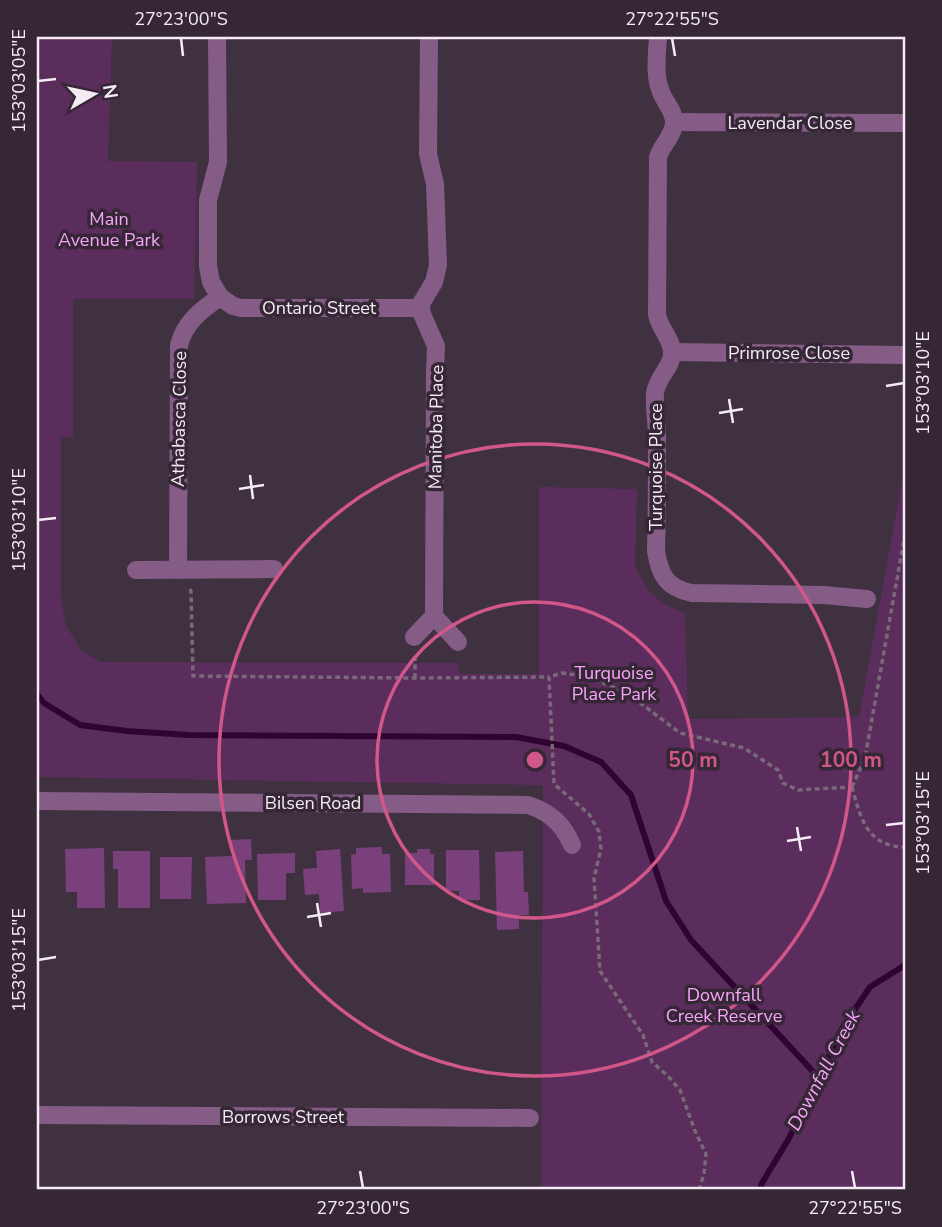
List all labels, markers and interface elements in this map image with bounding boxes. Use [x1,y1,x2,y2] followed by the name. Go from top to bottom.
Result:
[134,7,228,31] text: 27°23'00"S
[625,7,719,31] text: 27°22'55"S
[7,29,31,133] text: 153°03'05"E
[60,60,130,130] north arrow
[96,82,124,101] text: N
[728,111,852,135] street label: Lavendar Close
[58,207,161,252] park label: Main Avenue Park
[262,296,377,320] street label: Ontario Street
[911,331,935,435] text: 153°03'10"E
[728,341,850,365] street label: Primrose Close
[166,351,192,487] street label: Athabasca Close
[423,365,449,489] street label: Manitoba Place
[644,403,668,531] street label: Turquoise Place
[7,468,31,572] text: 153°03'10"E
[572,661,657,706] park label: Turquoise Place Park
[668,746,718,774] text: 50 m
[820,746,882,774] text: 100 m
[523,748,547,772] centre of rings
[911,771,935,875] text: 153°03'15"E
[265,791,361,815] street label: Bilsen Road
[7,908,31,1012] text: 153°03'15"E
[666,983,782,1028] park label: Downfall Creek Reserve
[781,1005,867,1135] water label: Downfall Creek
[222,1105,345,1129] street label: Borrows Street
[316,1196,410,1220] text: 27°23'00"S
[808,1196,902,1220] text: 27°22'55"S

